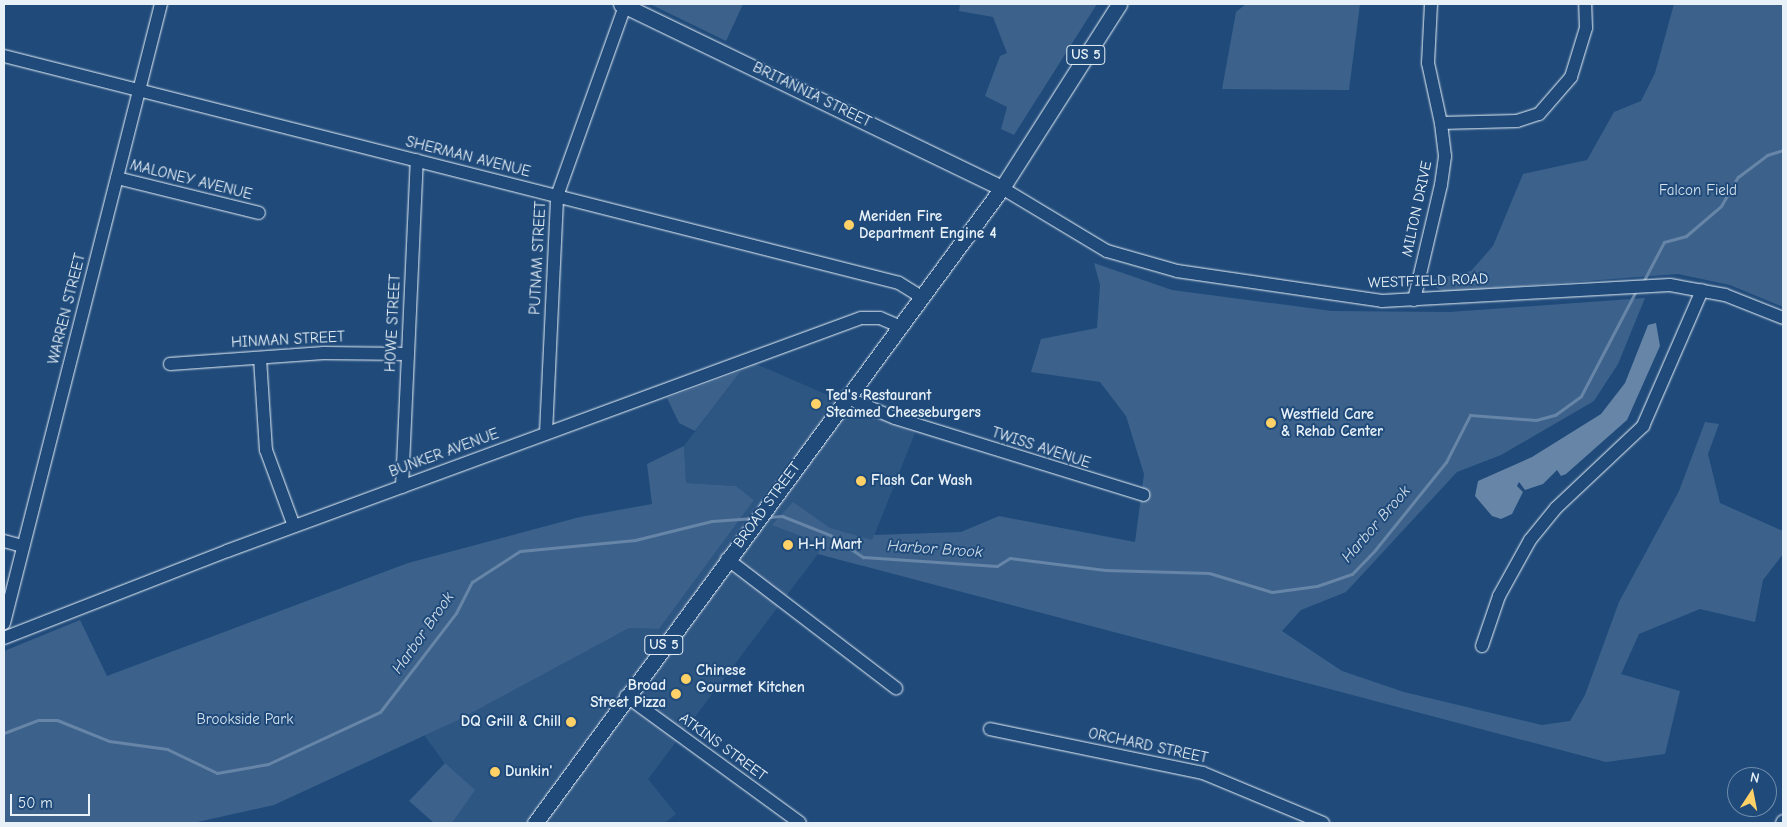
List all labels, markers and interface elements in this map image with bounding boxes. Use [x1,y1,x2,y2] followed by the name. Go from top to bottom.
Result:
[1066,44,1106,66] road number: US 5
[750,58,874,132] street label: BRITANNIA STREET
[404,133,532,181] street label: SHERMAN AVENUE
[128,156,254,204] street label: MALONEY AVENUE
[1398,159,1436,259] street label: MILTON DRIVE
[1659,182,1737,200] park label: Falcon Field
[526,201,550,315] street label: PUTNAM STREET
[859,207,997,242] place label: Meriden Fire Department Engine 4
[843,219,855,231] marker: Meriden Fire Department Engine 4
[45,252,89,366] street label: WARREN STREET
[1368,270,1488,292] street label: WESTFIELD ROAD
[381,274,405,372] street label: HOWE STREET
[231,328,345,352] street label: HINMAN STREET
[826,386,981,421] place label: Ted's Restaurant Steamed Cheeseburgers
[810,398,822,410] marker: Ted's Restaurant Steamed Cheeseburgers
[1281,405,1383,440] place label: Westfield Care & Rehab Center
[1265,417,1277,429] marker: Westfield Care & Rehab Center
[989,424,1093,472] street label: TWISS AVENUE
[387,425,501,481] street label: BUNKER AVENUE
[730,458,804,552] street label: BROAD STREET
[871,472,972,490] place label: Flash Car Wash
[855,475,867,487] marker: Flash Car Wash
[1337,482,1415,566] water label: Harbor Brook
[798,536,862,554] place label: H-H Mart
[887,536,983,562] water label: Harbor Brook
[782,539,794,551] marker: H-H Mart
[388,588,458,678] water label: Harbor Brook
[644,634,684,656] road number: US 5
[696,661,805,696] place label: Chinese Gourmet Kitchen
[680,673,692,685] marker: Chinese Gourmet Kitchen
[590,676,666,711] place label: Broad Street Pizza
[670,688,682,700] marker: Broad Street Pizza
[676,709,770,785] street label: ATKINS STREET
[197,711,293,729] park label: Brookside Park
[461,713,561,731] place label: DQ Grill & Chill
[565,716,577,728] marker: DQ Grill & Chill
[1087,725,1209,767] street label: ORCHARD STREET
[505,763,552,781] place label: Dunkin'
[489,766,501,778] marker: Dunkin'
[1727,767,1777,817] north arrow
[1749,769,1761,787] text: N
[12,784,92,816] scale bar
[18,794,53,812] text: 50 m

